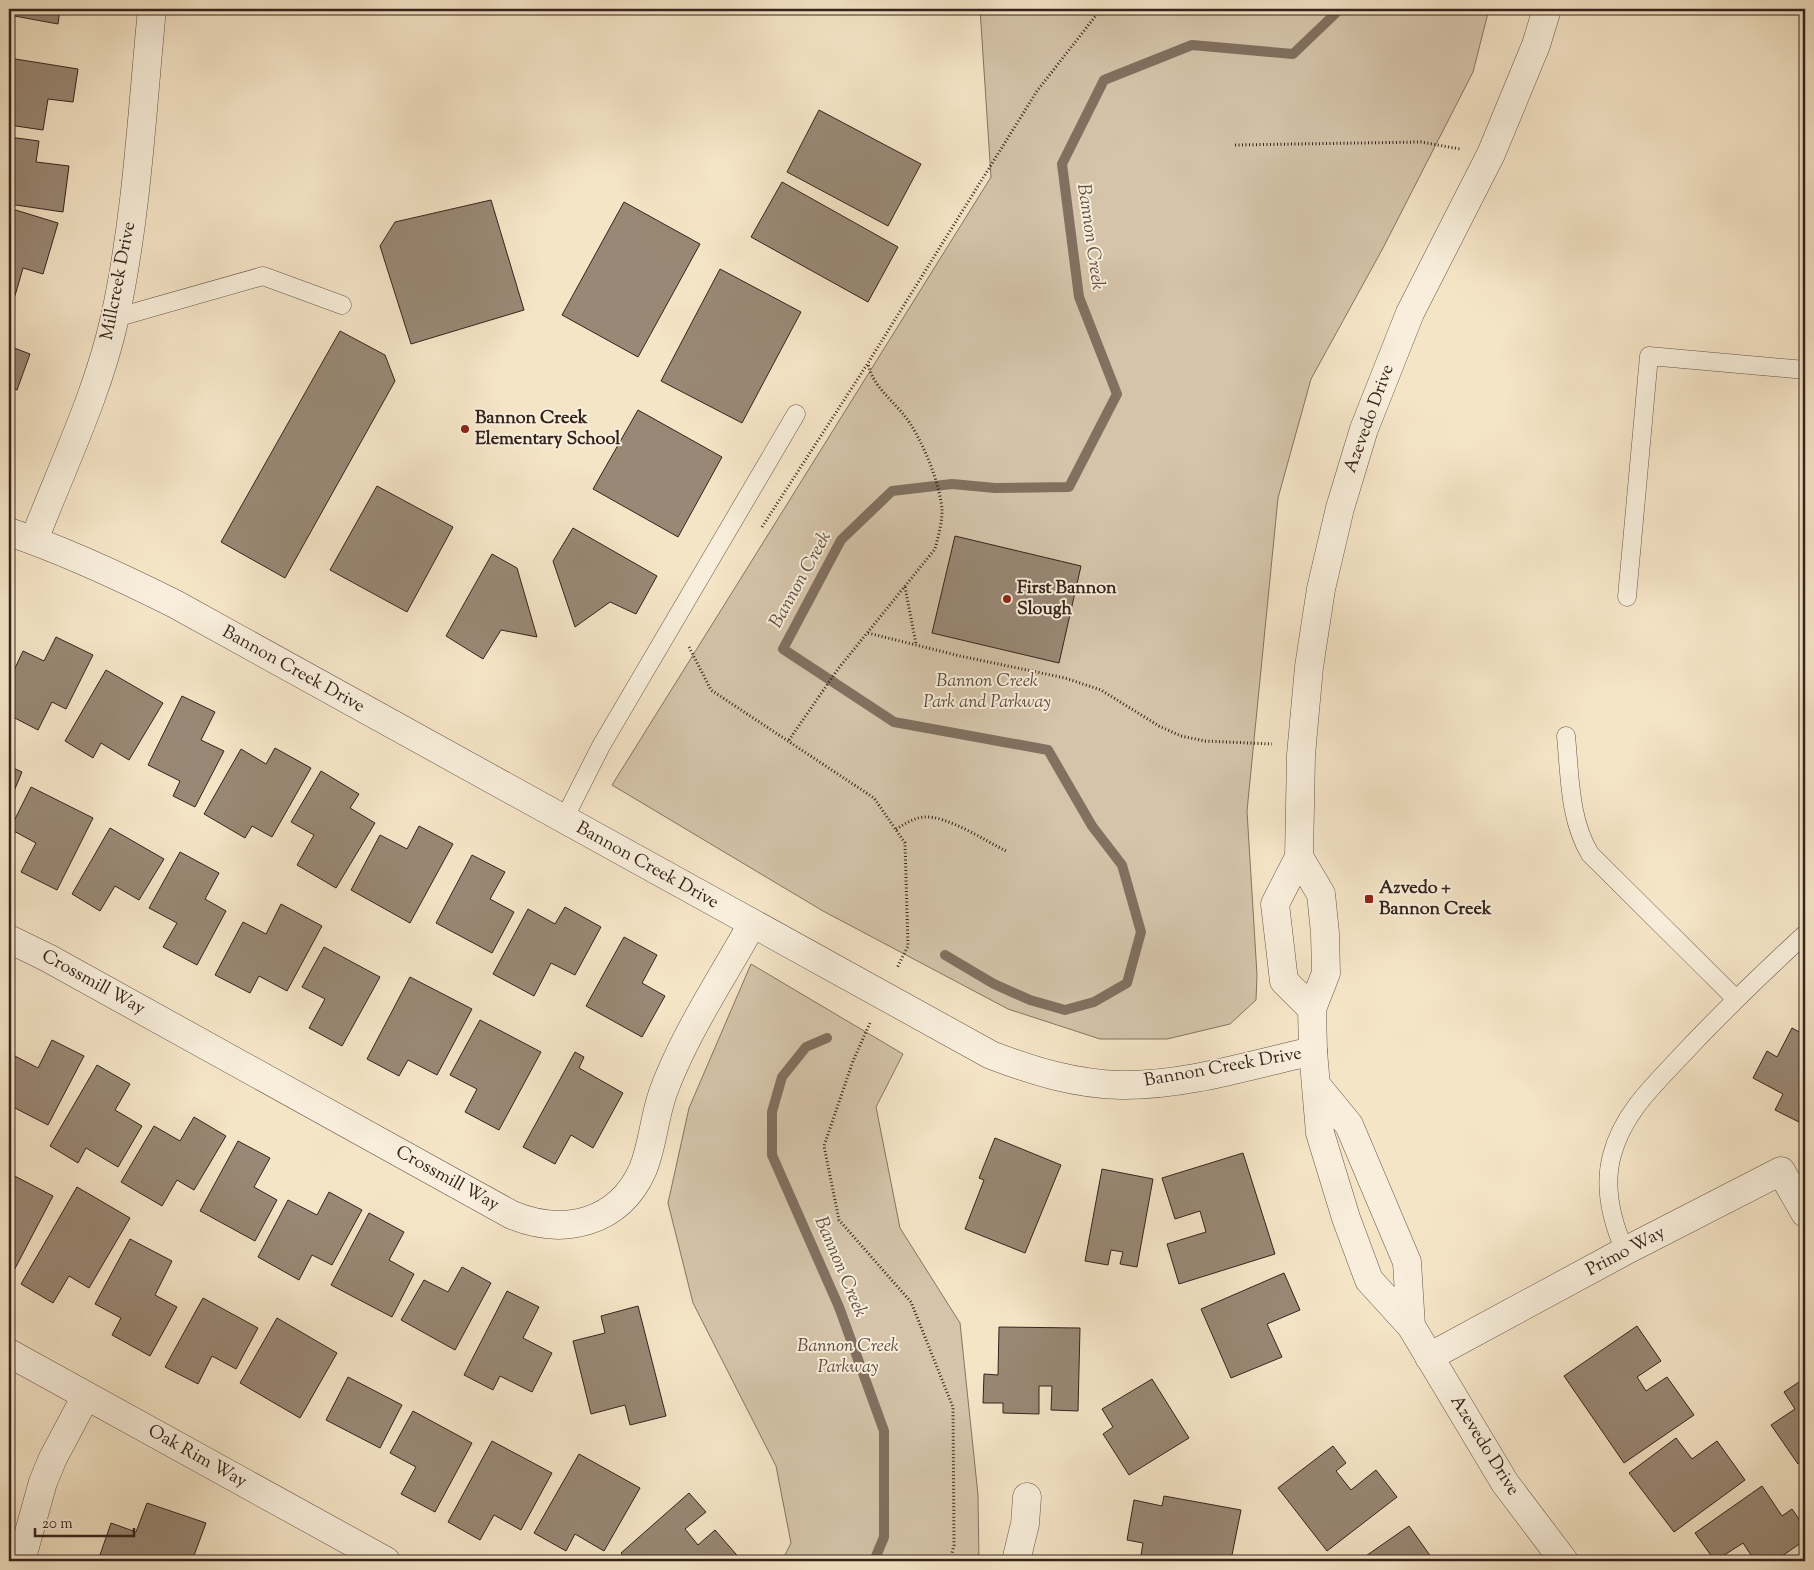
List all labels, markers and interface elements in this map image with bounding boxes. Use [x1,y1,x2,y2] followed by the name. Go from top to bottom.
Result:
[1069,182,1111,292] water label: Bannon Creek
[95,220,143,342] street label: Millcreek Drive
[1338,361,1402,477] street label: Azevedo Drive
[475,406,621,453] place label: Bannon Creek Elementary School
[459,423,471,435] marker: Bannon Creek Elementary School
[763,526,839,633] water label: Bannon Creek
[1017,576,1117,623] place label: First Bannon Slough
[1001,593,1013,605] marker: First Bannon Slough
[217,620,369,720] street label: Bannon Creek Drive
[923,669,1051,716] park label: Bannon Creek Park and Parkway
[571,816,723,916] street label: Bannon Creek Drive
[1379,876,1492,923] place label: Azvedo + Bannon Creek
[1363,893,1375,905] marker: Azvedo + Bannon Creek
[36,944,150,1022] street label: Crossmill Way
[1142,1041,1304,1095] street label: Bannon Creek Drive
[390,1140,504,1218] street label: Crossmill Way
[807,1212,874,1322] water label: Bannon Creek
[1582,1220,1670,1284] street label: Primo Way
[797,1334,899,1381] park label: Bannon Creek Parkway
[1443,1391,1525,1501] street label: Azevedo Drive
[143,1419,251,1495] street label: Oak Rim Way
[35,1505,134,1537] scale bar
[42,1514,73,1535] text: 20 m

